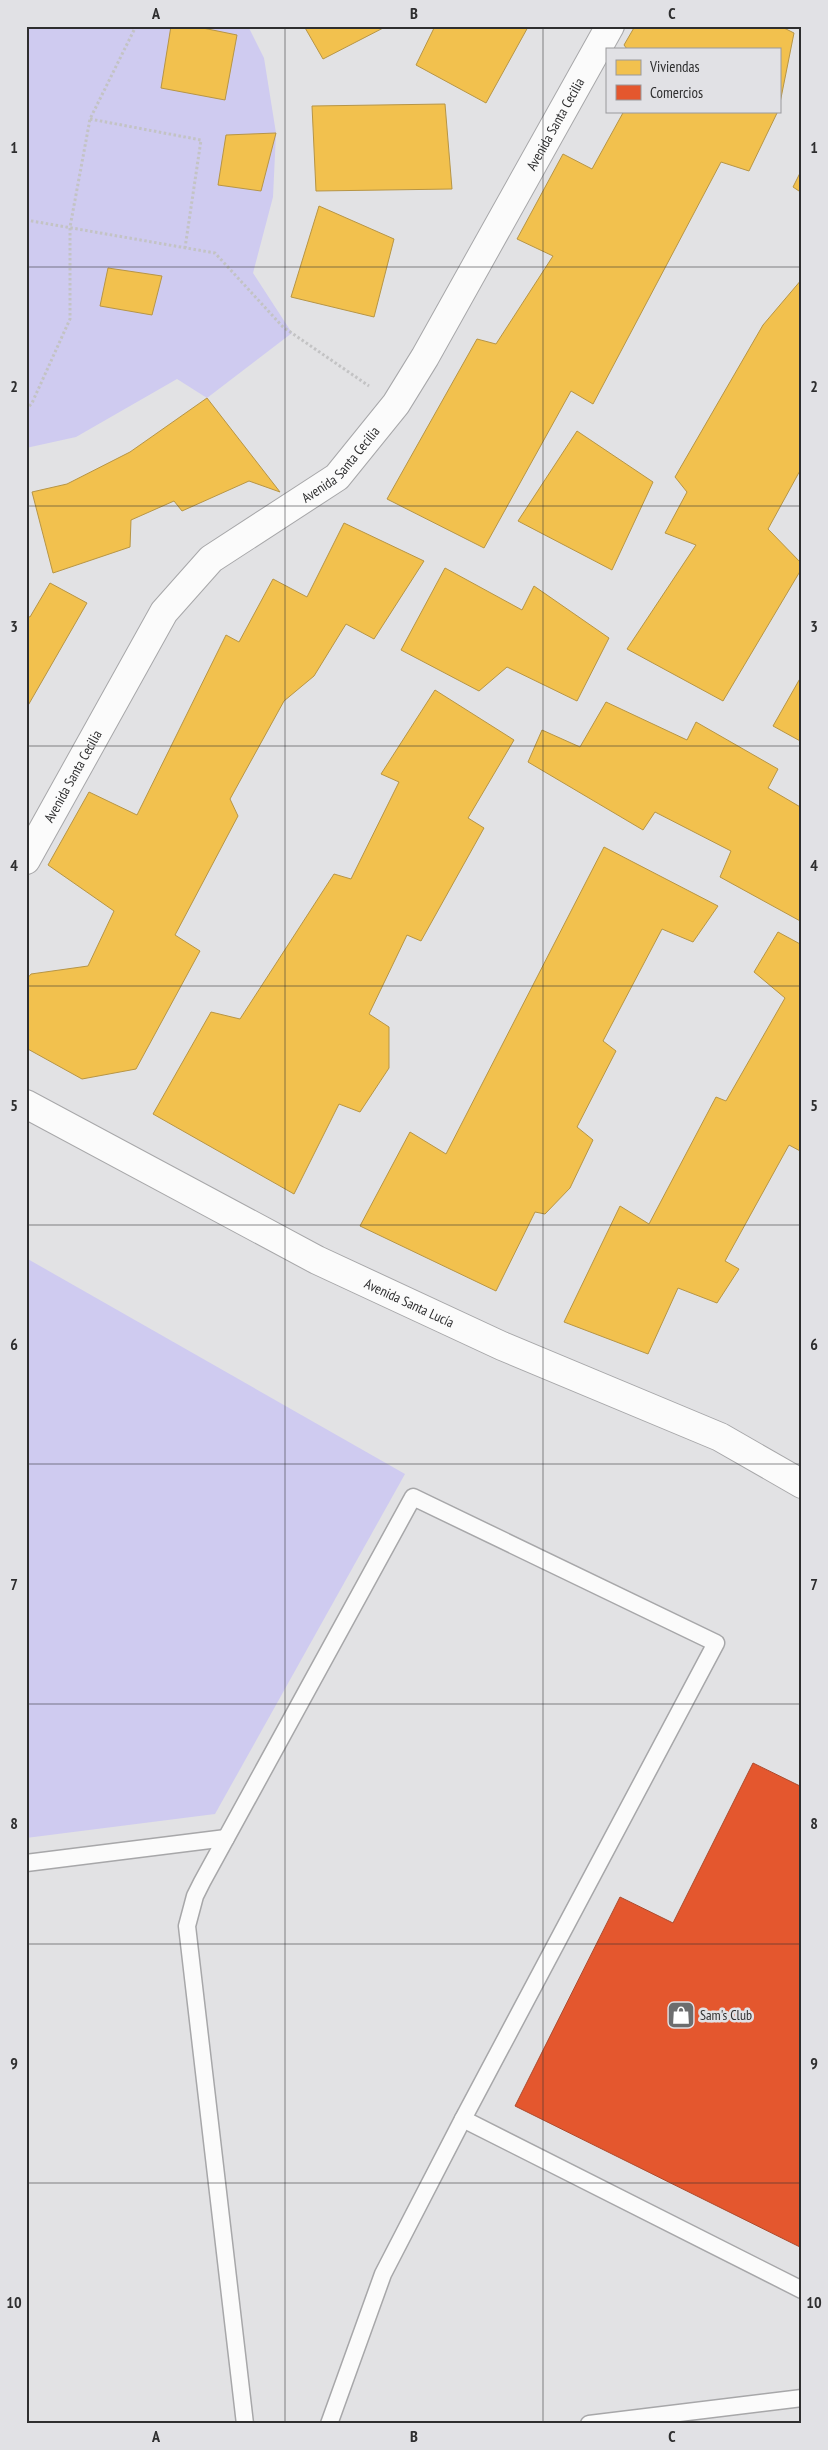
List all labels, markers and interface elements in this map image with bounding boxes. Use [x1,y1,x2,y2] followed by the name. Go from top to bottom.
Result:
[151,3,161,23] text: A
[410,3,418,23] text: B
[668,3,676,23] text: C
[606,48,780,112] legend
[649,57,700,76] text: Viviendas
[522,75,588,173] street label: Avenida Santa Cecilia
[650,83,703,102] text: Comercios
[10,137,18,157] text: 1
[810,137,818,157] text: 1
[10,376,18,396] text: 2
[810,376,818,396] text: 2
[298,423,383,507] street label: Avenida Santa Cecilia
[10,616,18,636] text: 3
[810,616,818,636] text: 3
[40,727,106,826] street label: Avenida Santa Cecilia
[10,855,18,875] text: 4
[810,855,818,875] text: 4
[10,1095,18,1115] text: 5
[810,1095,818,1115] text: 5
[362,1274,457,1331] street label: Avenida Santa Lucía
[10,1334,18,1354] text: 6
[810,1334,818,1354] text: 6
[10,1574,18,1594] text: 7
[810,1574,818,1594] text: 7
[10,1813,18,1833] text: 8
[810,1813,818,1833] text: 8
[666,2000,696,2030] shop icon: Sam's Club
[700,2006,752,2024] place label: Sam's Club
[10,2053,18,2073] text: 9
[810,2053,818,2073] text: 9
[6,2292,22,2312] text: 10
[806,2292,822,2312] text: 10
[151,2426,161,2446] text: A
[410,2426,418,2446] text: B
[668,2426,676,2446] text: C

